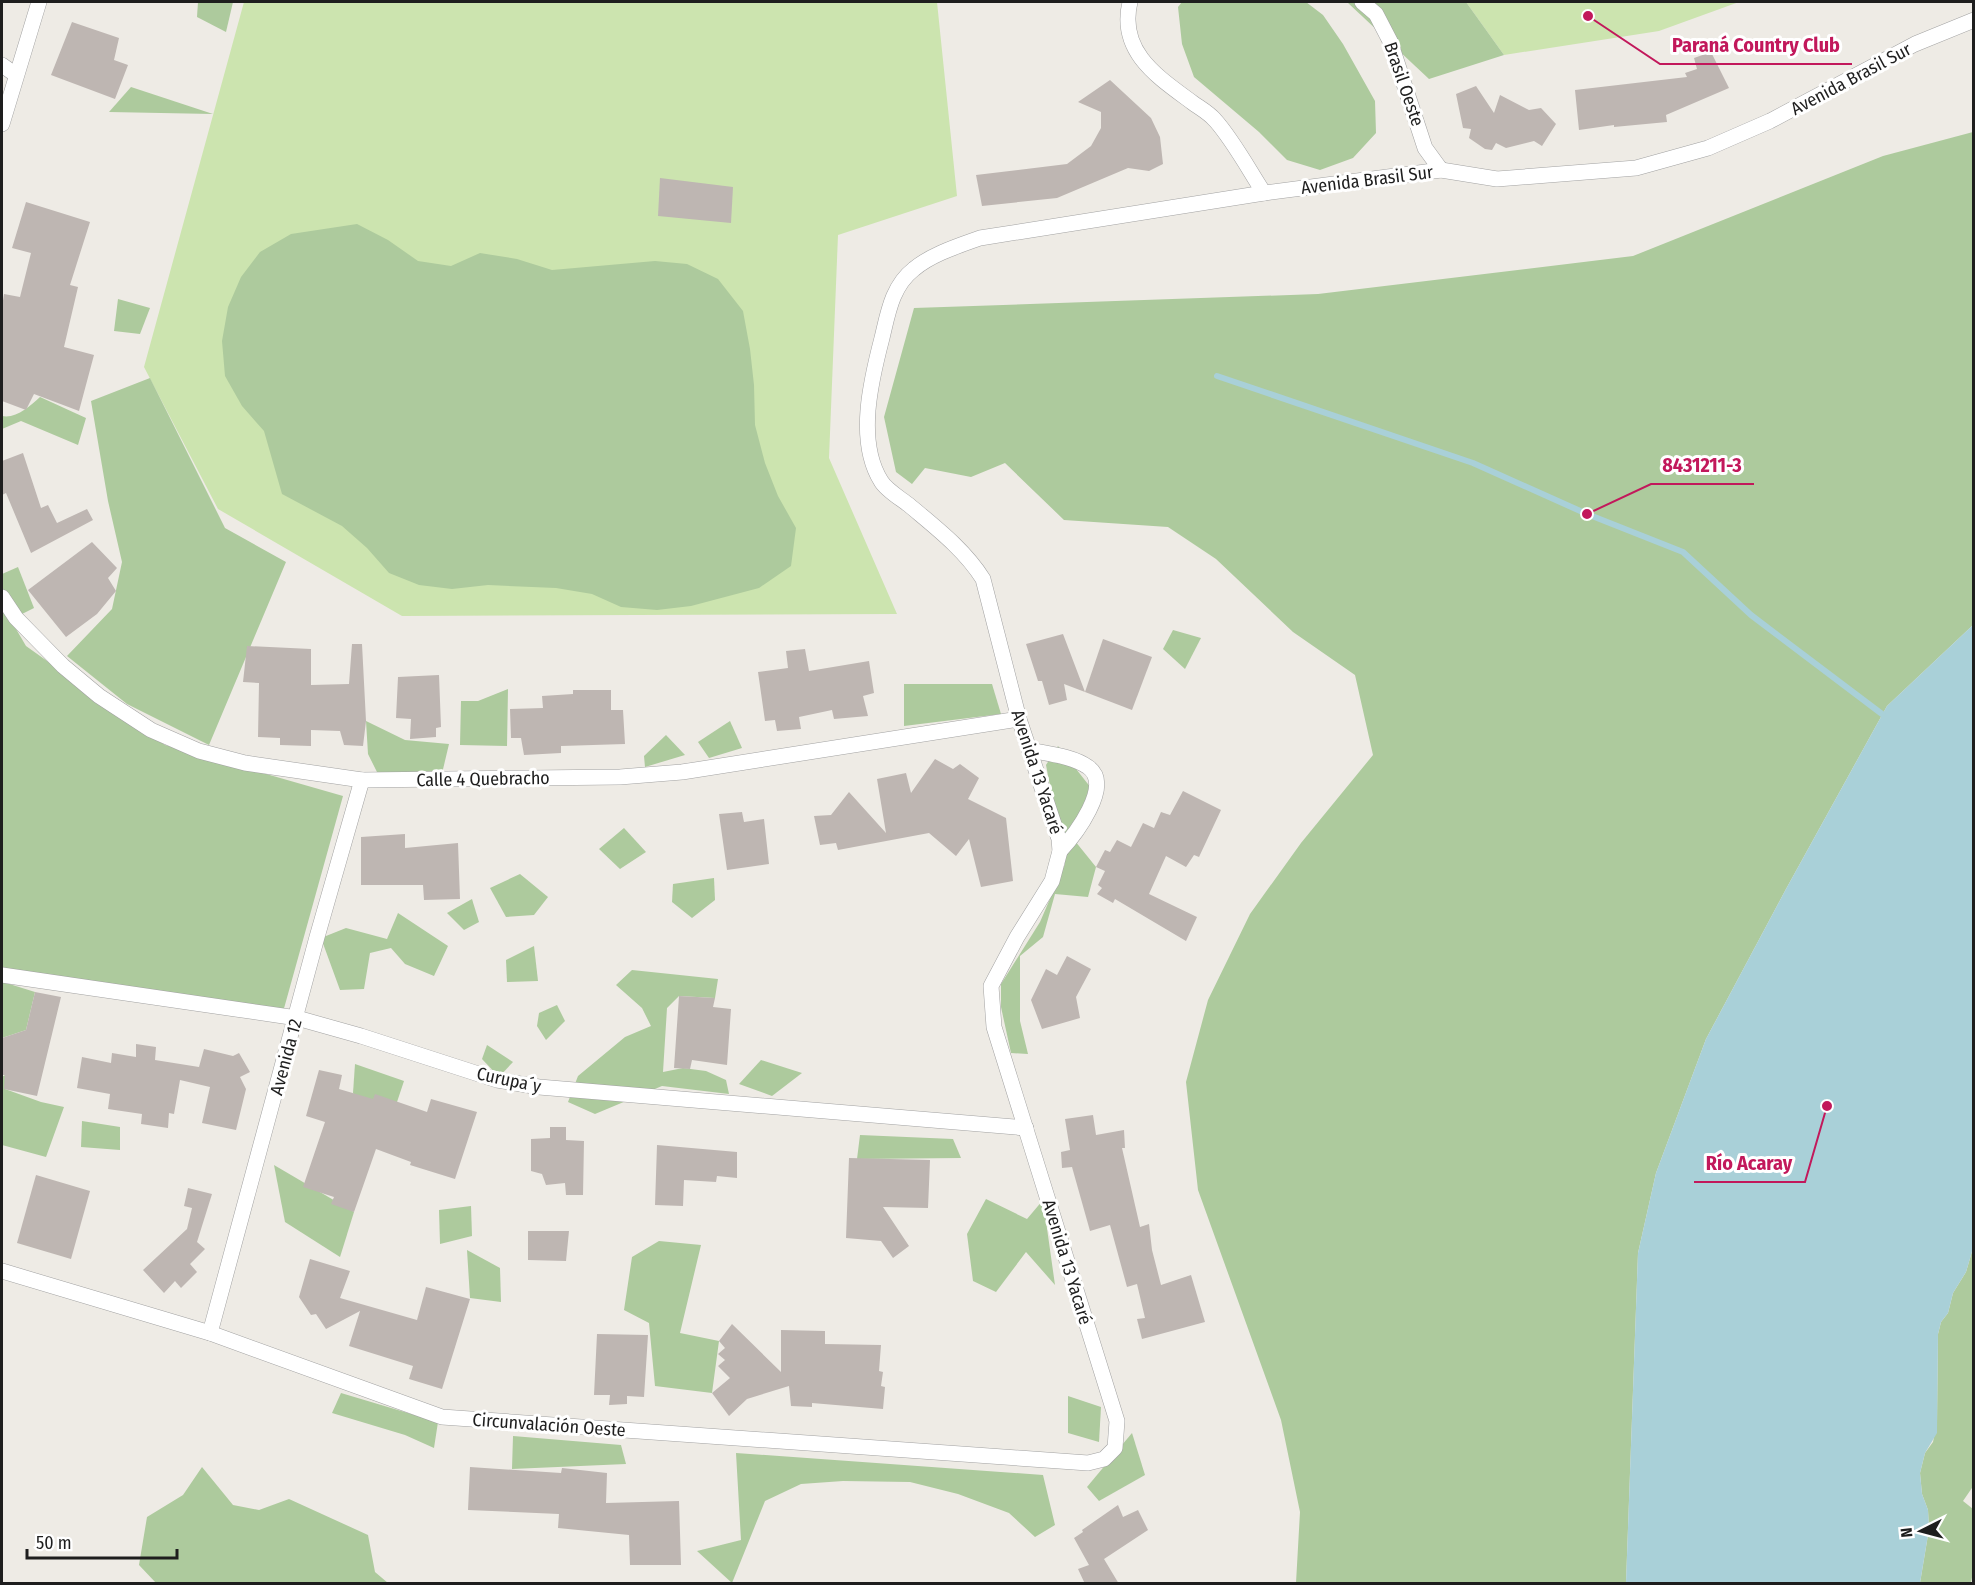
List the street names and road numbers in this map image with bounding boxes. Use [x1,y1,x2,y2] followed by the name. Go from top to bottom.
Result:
[1787,38,1916,120] street label: Avenida Brasil Sur
[1379,39,1429,129] street label: Brasil Oeste
[1300,161,1435,199] street label: Avenida Brasil Sur
[1006,707,1068,837] street label: Avenida 13 Yacaré
[416,767,550,791] street label: Calle 4 Quebracho
[265,1016,307,1098] street label: Avenida 12
[475,1062,543,1098] street label: Curupa´y
[1038,1197,1097,1327] street label: Avenida 13 Yacaré
[472,1409,626,1441] street label: Circunvalación Oeste

